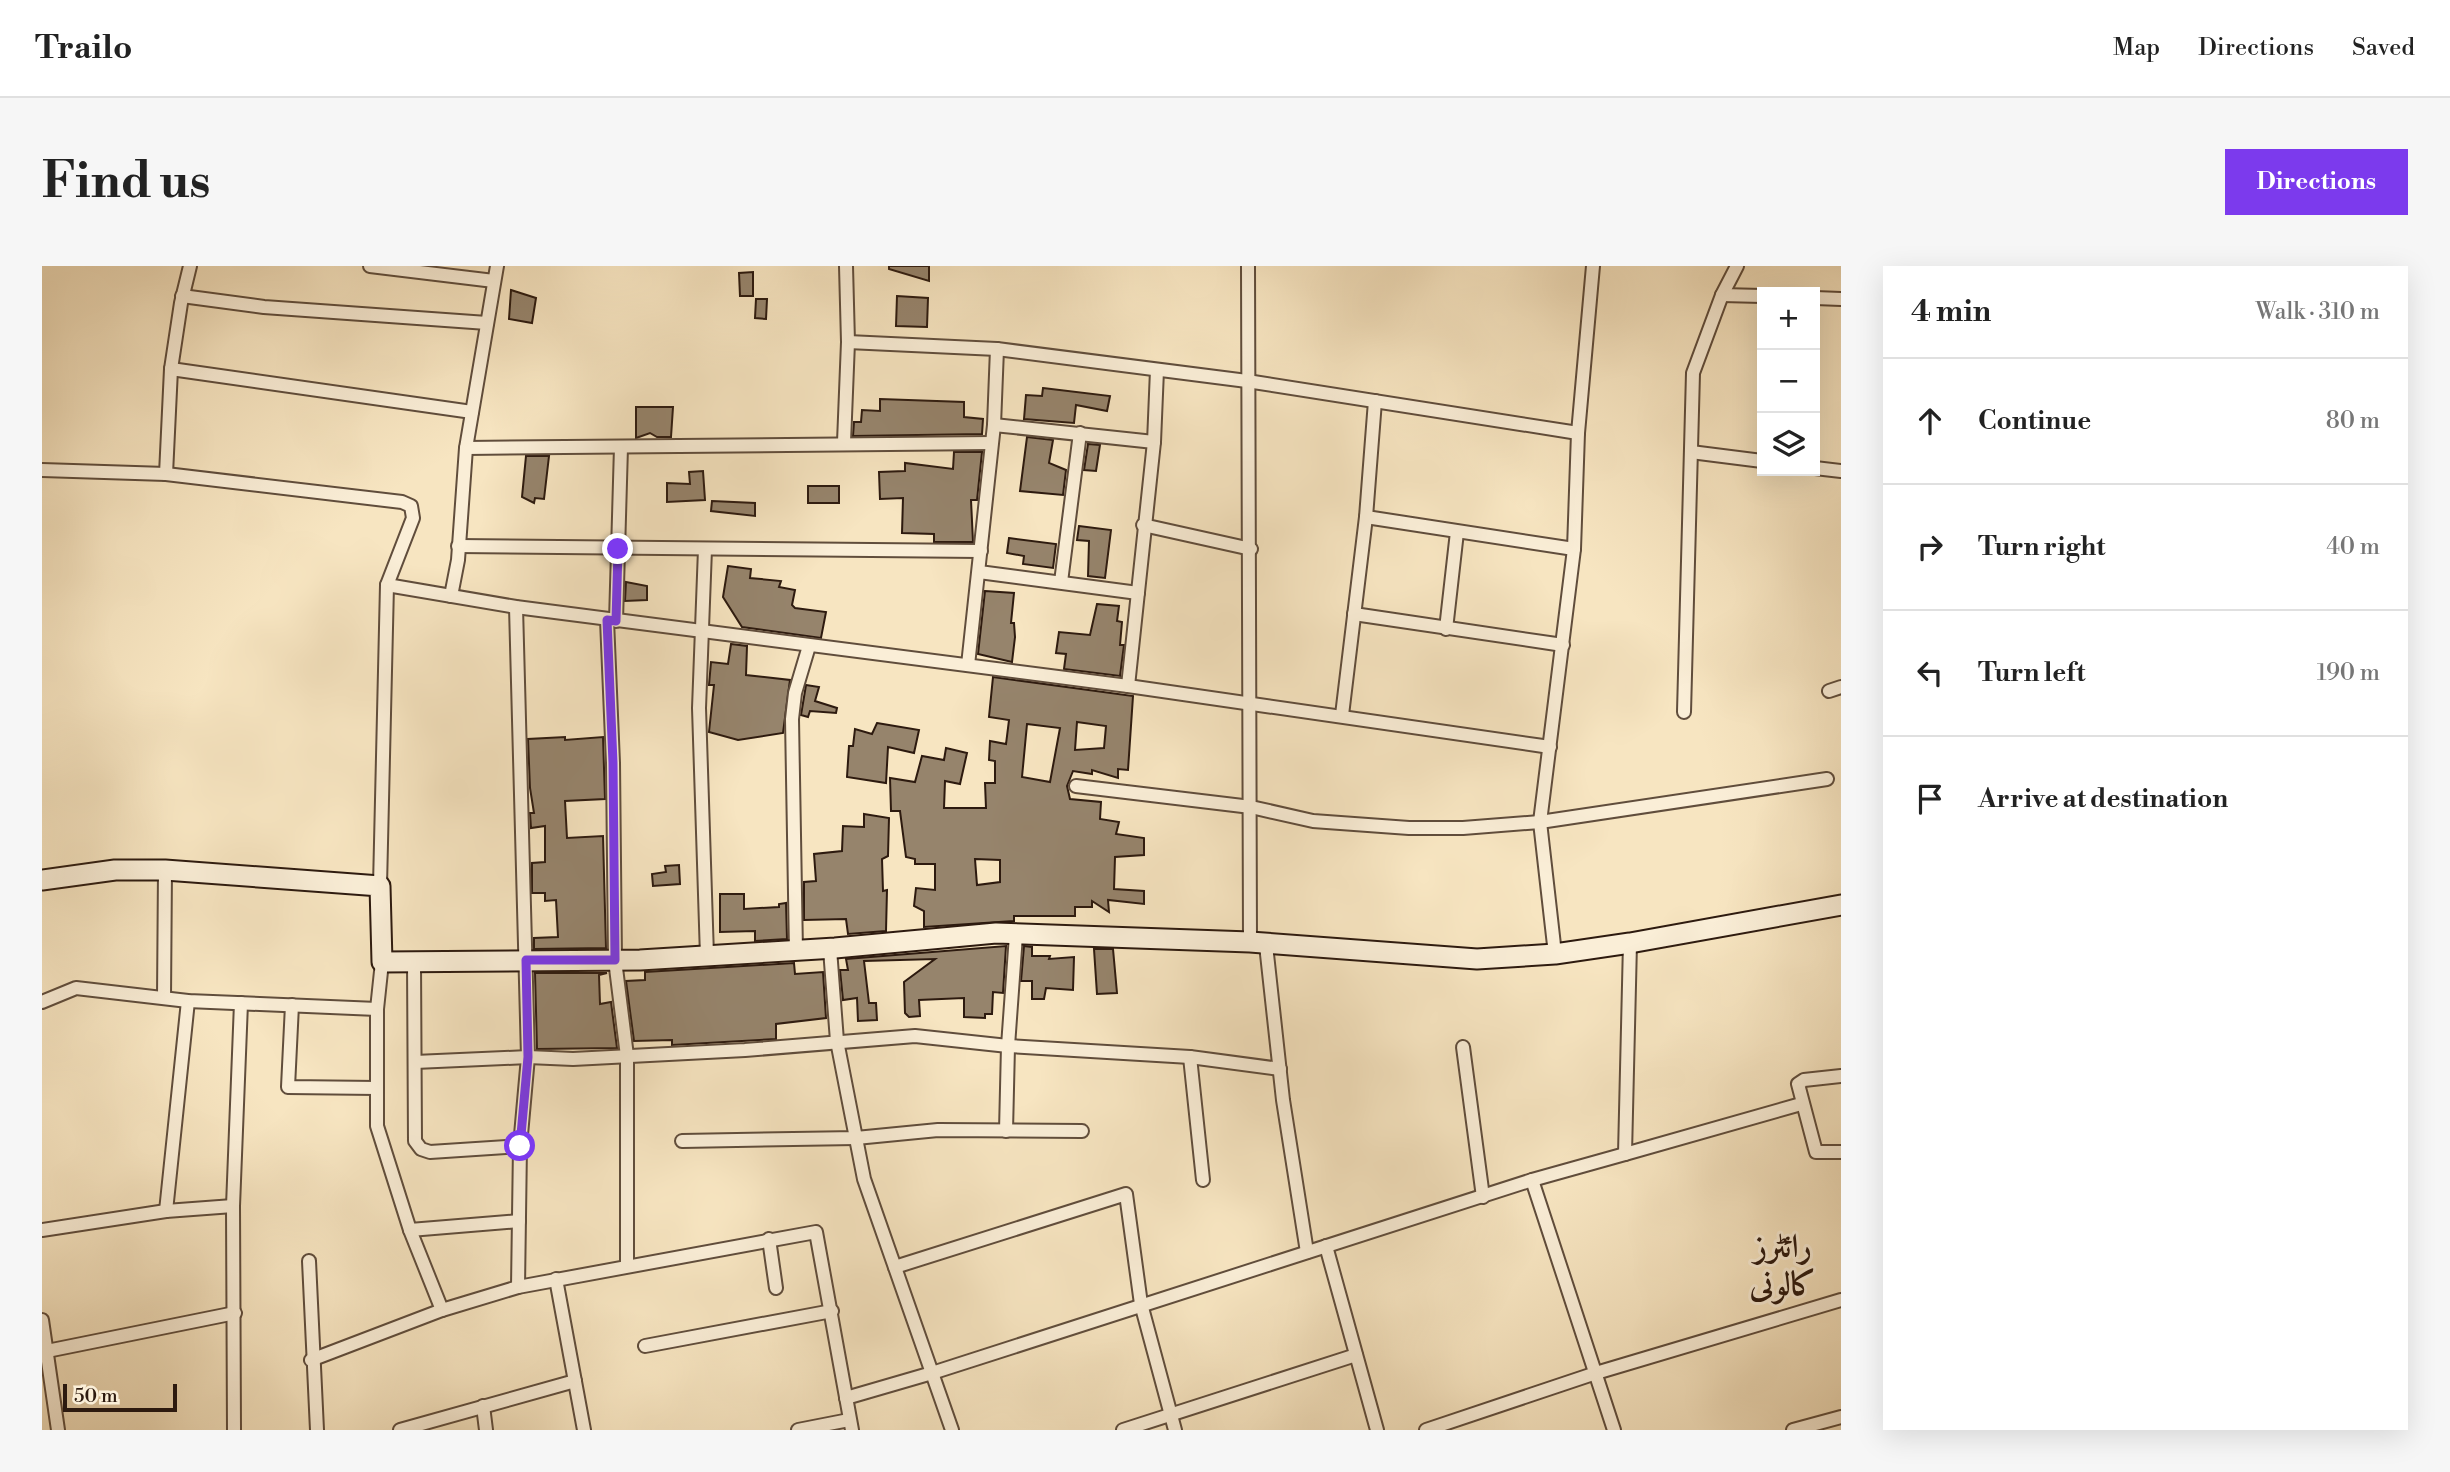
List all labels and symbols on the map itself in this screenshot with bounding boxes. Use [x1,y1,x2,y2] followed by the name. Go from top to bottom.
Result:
[602,533,633,564] route end
[504,1130,535,1161] route start
[1749,1227,1816,1306] district label: رائٹرز کالونی
[63,1381,177,1413] scale bar

